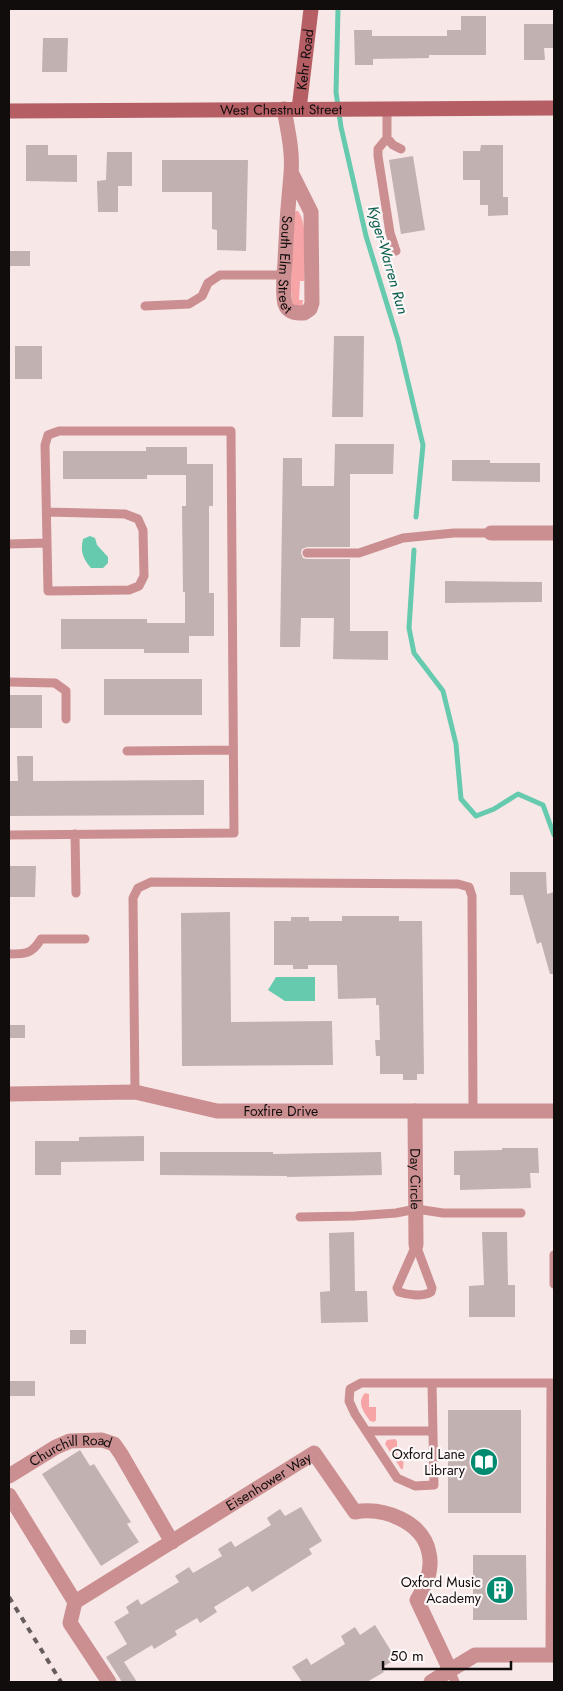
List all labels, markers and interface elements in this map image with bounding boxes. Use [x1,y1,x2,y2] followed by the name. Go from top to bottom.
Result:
[291,28,319,91] street label: Kehr Road
[220,99,343,120] street label: West Chestnut Street
[362,203,414,317] water label: Kyger-Warren Run
[273,215,297,319] street label: South Elm Street
[243,1101,318,1121] street label: Foxfire Drive
[405,1148,426,1210] street label: Day Circle
[25,1430,115,1471] street label: Churchill Road
[392,1444,466,1480] place label: Oxford Lane Library
[222,1447,316,1516] street label: Eisenhower Way
[469,1447,499,1477] library icon: Oxford Lane Library
[401,1572,482,1608] place label: Oxford Music Academy
[485,1575,515,1605] building icon: Oxford Music Academy
[383,1638,510,1670] scale bar
[390,1645,424,1667] text: 50 m

